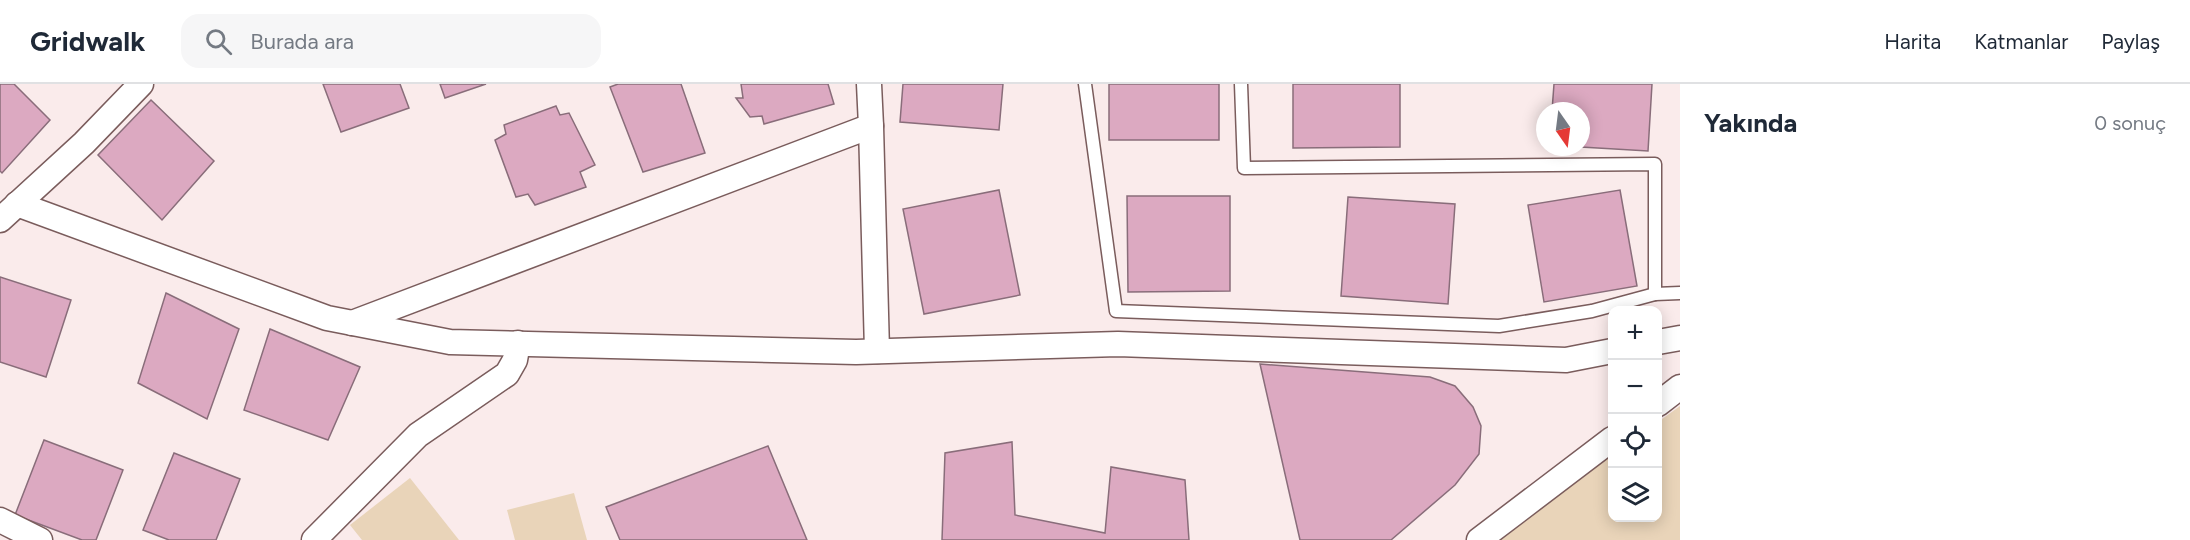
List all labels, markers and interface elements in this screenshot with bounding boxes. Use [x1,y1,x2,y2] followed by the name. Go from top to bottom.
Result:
[181,14,601,68] search box
[30,24,145,58] text: Gridwalk
[202,25,235,58] icon: search
[250,28,354,55] text: Burada ara
[1884,29,1941,54] text: Harita
[1974,29,2068,54] text: Katmanlar
[2101,29,2160,54] text: Paylaş
[1536,102,1590,156] north arrow
[1704,107,1797,139] text: Yakında
[2094,111,2166,135] text: 0 sonuç
[1608,306,1662,522] map controls
[1608,306,1662,360] button: +
[1608,360,1662,414] button: −
[1608,414,1662,468] button: locate
[1608,468,1662,522] button: layers

